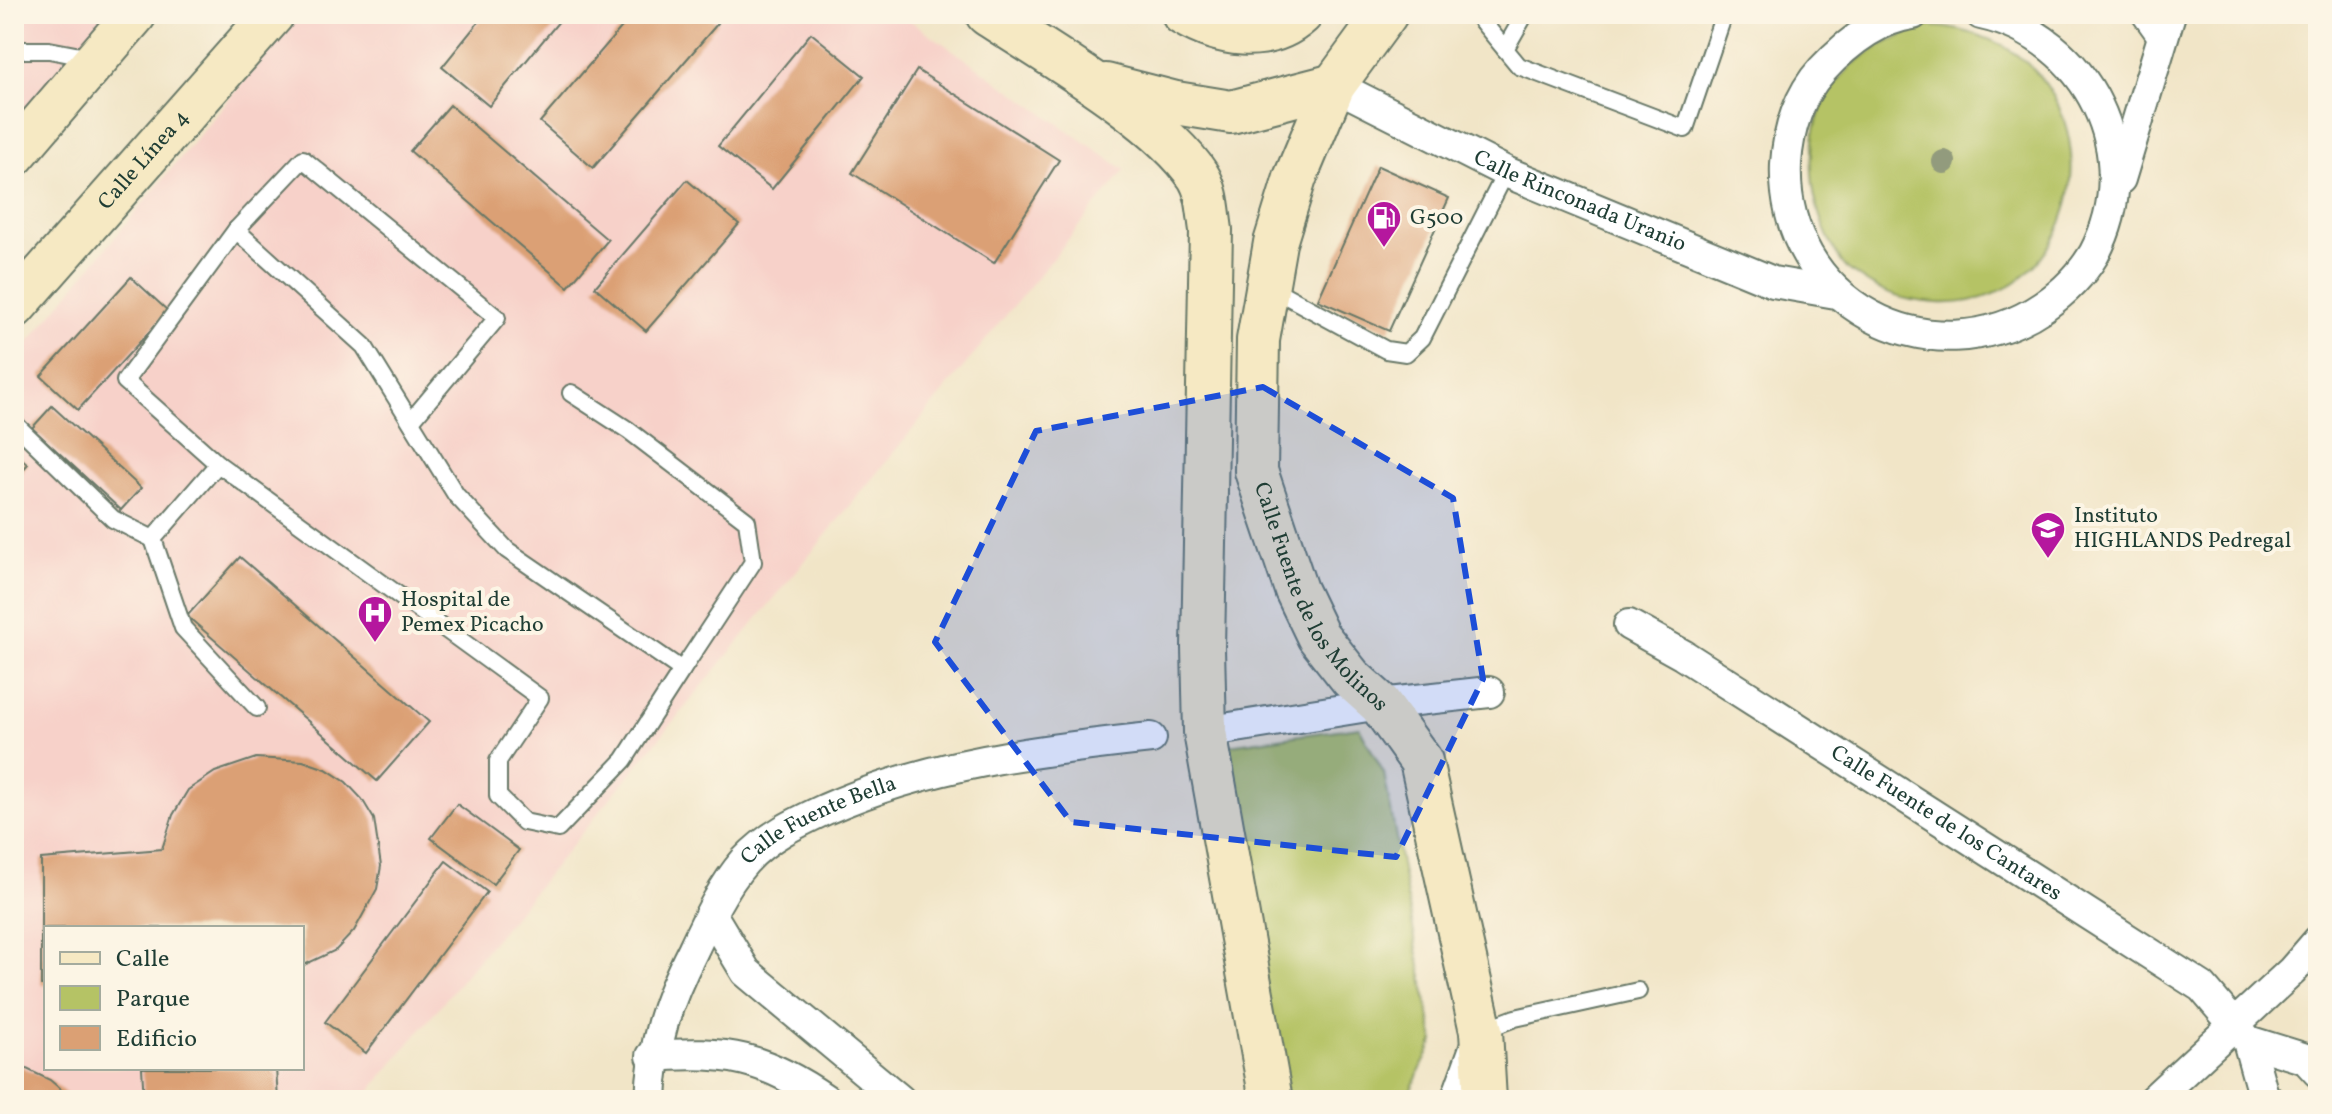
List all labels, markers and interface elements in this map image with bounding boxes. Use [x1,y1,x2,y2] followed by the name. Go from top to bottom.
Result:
[91,103,197,217] street label: Calle Línea 4
[1468,142,1691,260] street label: Calle Rinconada Uranio
[1365,199,1403,249] fuel station icon: G500
[1410,203,1463,234] place label: G500
[1245,478,1396,718] street label: Calle Fuente de los Molinos
[2074,501,2291,557] place label: Instituto HIGHLANDS Pedregal
[2029,510,2067,560] school or university icon: Instituto HIGHLANDS Pedregal
[401,585,544,641] place label: Hospital de Pemex Picacho
[356,594,394,644] hospital icon: Hospital de Pemex Picacho
[1824,738,2068,909] street label: Calle Fuente de los Cantares
[734,768,900,872] street label: Calle Fuente Bella
[44,926,304,1070] legend
[116,943,169,977] text: Calle
[116,983,190,1017] text: Parque
[116,1023,197,1057] text: Edificio

